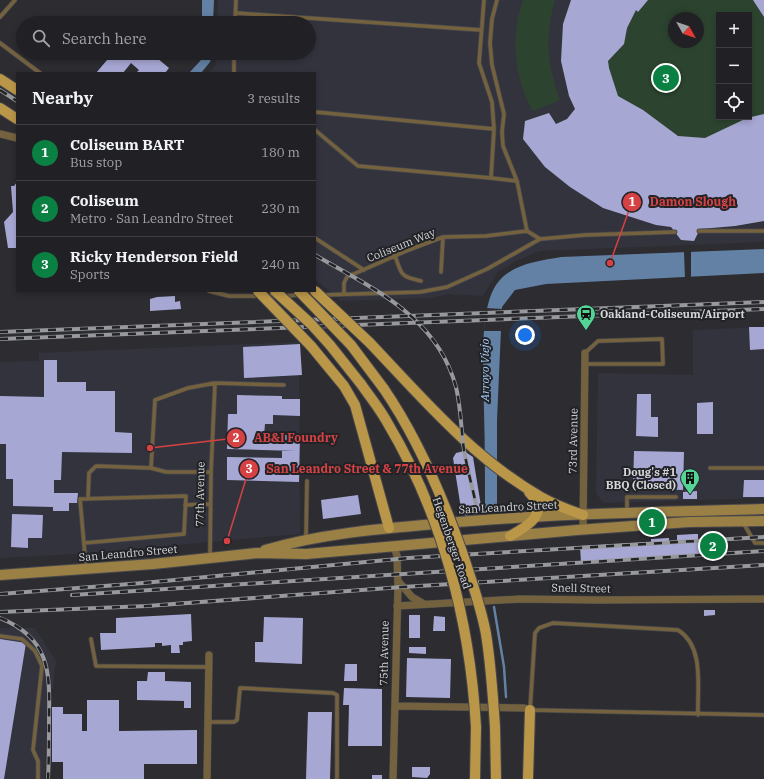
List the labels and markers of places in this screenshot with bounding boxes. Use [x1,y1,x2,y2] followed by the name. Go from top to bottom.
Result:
[653,63,679,93] pin: 3
[622,190,744,214] callout: Damon Slough
[575,303,597,331] station icon: Oakland-Coliseum/Airport
[600,307,745,321] place label: Oakland-Coliseum/Airport
[226,426,345,450] callout: AB&I Foundry
[239,457,476,481] callout: San Leandro Street & 77th Avenue
[606,465,676,492] place label: Doug's #1 BBQ (Closed)
[679,467,701,495] building icon: Doug's #1 BBQ (Closed)
[639,507,665,537] pin: 1
[700,531,726,561] pin: 2

